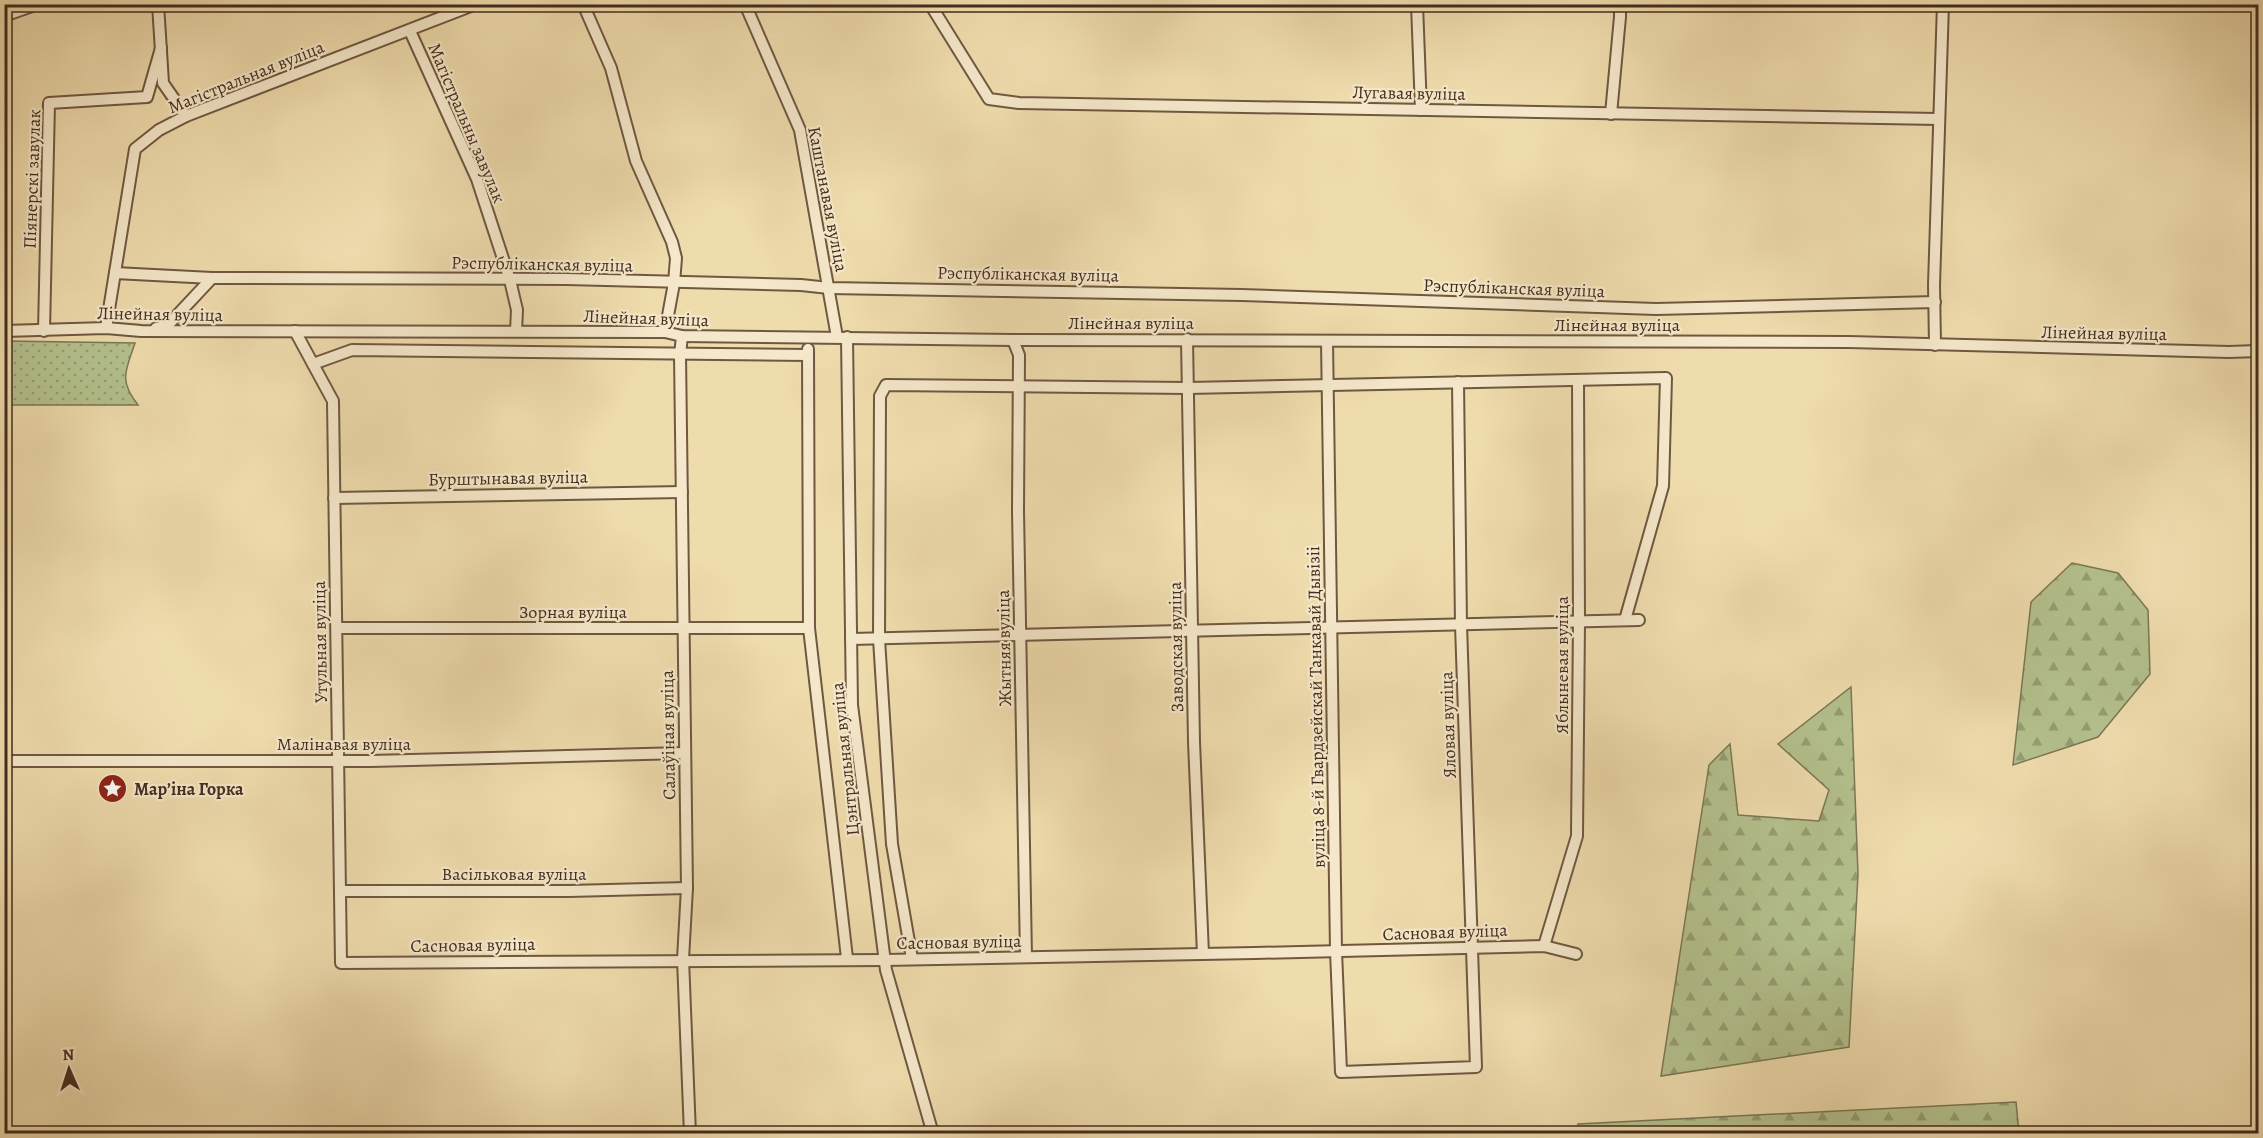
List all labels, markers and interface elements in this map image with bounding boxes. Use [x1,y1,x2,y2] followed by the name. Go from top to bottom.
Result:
[164,34,328,119] street label: Магістральная вуліца
[422,39,512,207] street label: Магістральны завулак
[1352,80,1467,106] street label: Лугавая вуліца
[18,109,46,249] street label: Піянерскі завулак
[802,124,854,274] street label: Каштанавая вуліца
[451,250,634,278] street label: Рэспубліканская вуліца
[937,260,1120,288] street label: Рэспубліканская вуліца
[1423,273,1606,303] street label: Рэспубліканская вуліца
[97,301,224,327] street label: Лінейная вуліца
[583,304,710,332] street label: Лінейная вуліца
[1068,311,1195,335] street label: Лінейная вуліца
[1554,313,1681,337] street label: Лінейная вуліца
[2041,320,2168,346] street label: Лінейная вуліца
[428,465,589,491] street label: Бурштынавая вуліца
[1301,546,1331,868] street label: вуліца 8-й Гвардзейскай Танкавай Дывізіі
[307,580,333,703] street label: Утульная вуліца
[1163,581,1189,713] street label: Заводская вуліца
[991,589,1017,707] street label: Жытняя вуліца
[1550,595,1574,734] street label: Яблыневая вуліца
[519,600,628,624] street label: Зорная вуліца
[655,669,681,800] street label: Салаўіная вуліца
[1434,670,1462,779] street label: Яловая вуліца
[825,680,865,837] street label: Цэнтральная вуліца
[277,732,412,756] street label: Малінавая вуліца
[97,773,129,805] place icon: Марʼіна Горка
[134,777,244,801] place label: Марʼіна Горка
[442,862,587,886] street label: Васільковая вуліца
[1382,918,1509,946] street label: Сасновая вуліца
[896,929,1022,955] street label: Сасновая вуліца
[410,932,536,958] street label: Сасновая вуліца
[39,1039,99,1099] north arrow
[62,1044,75,1066] text: N

